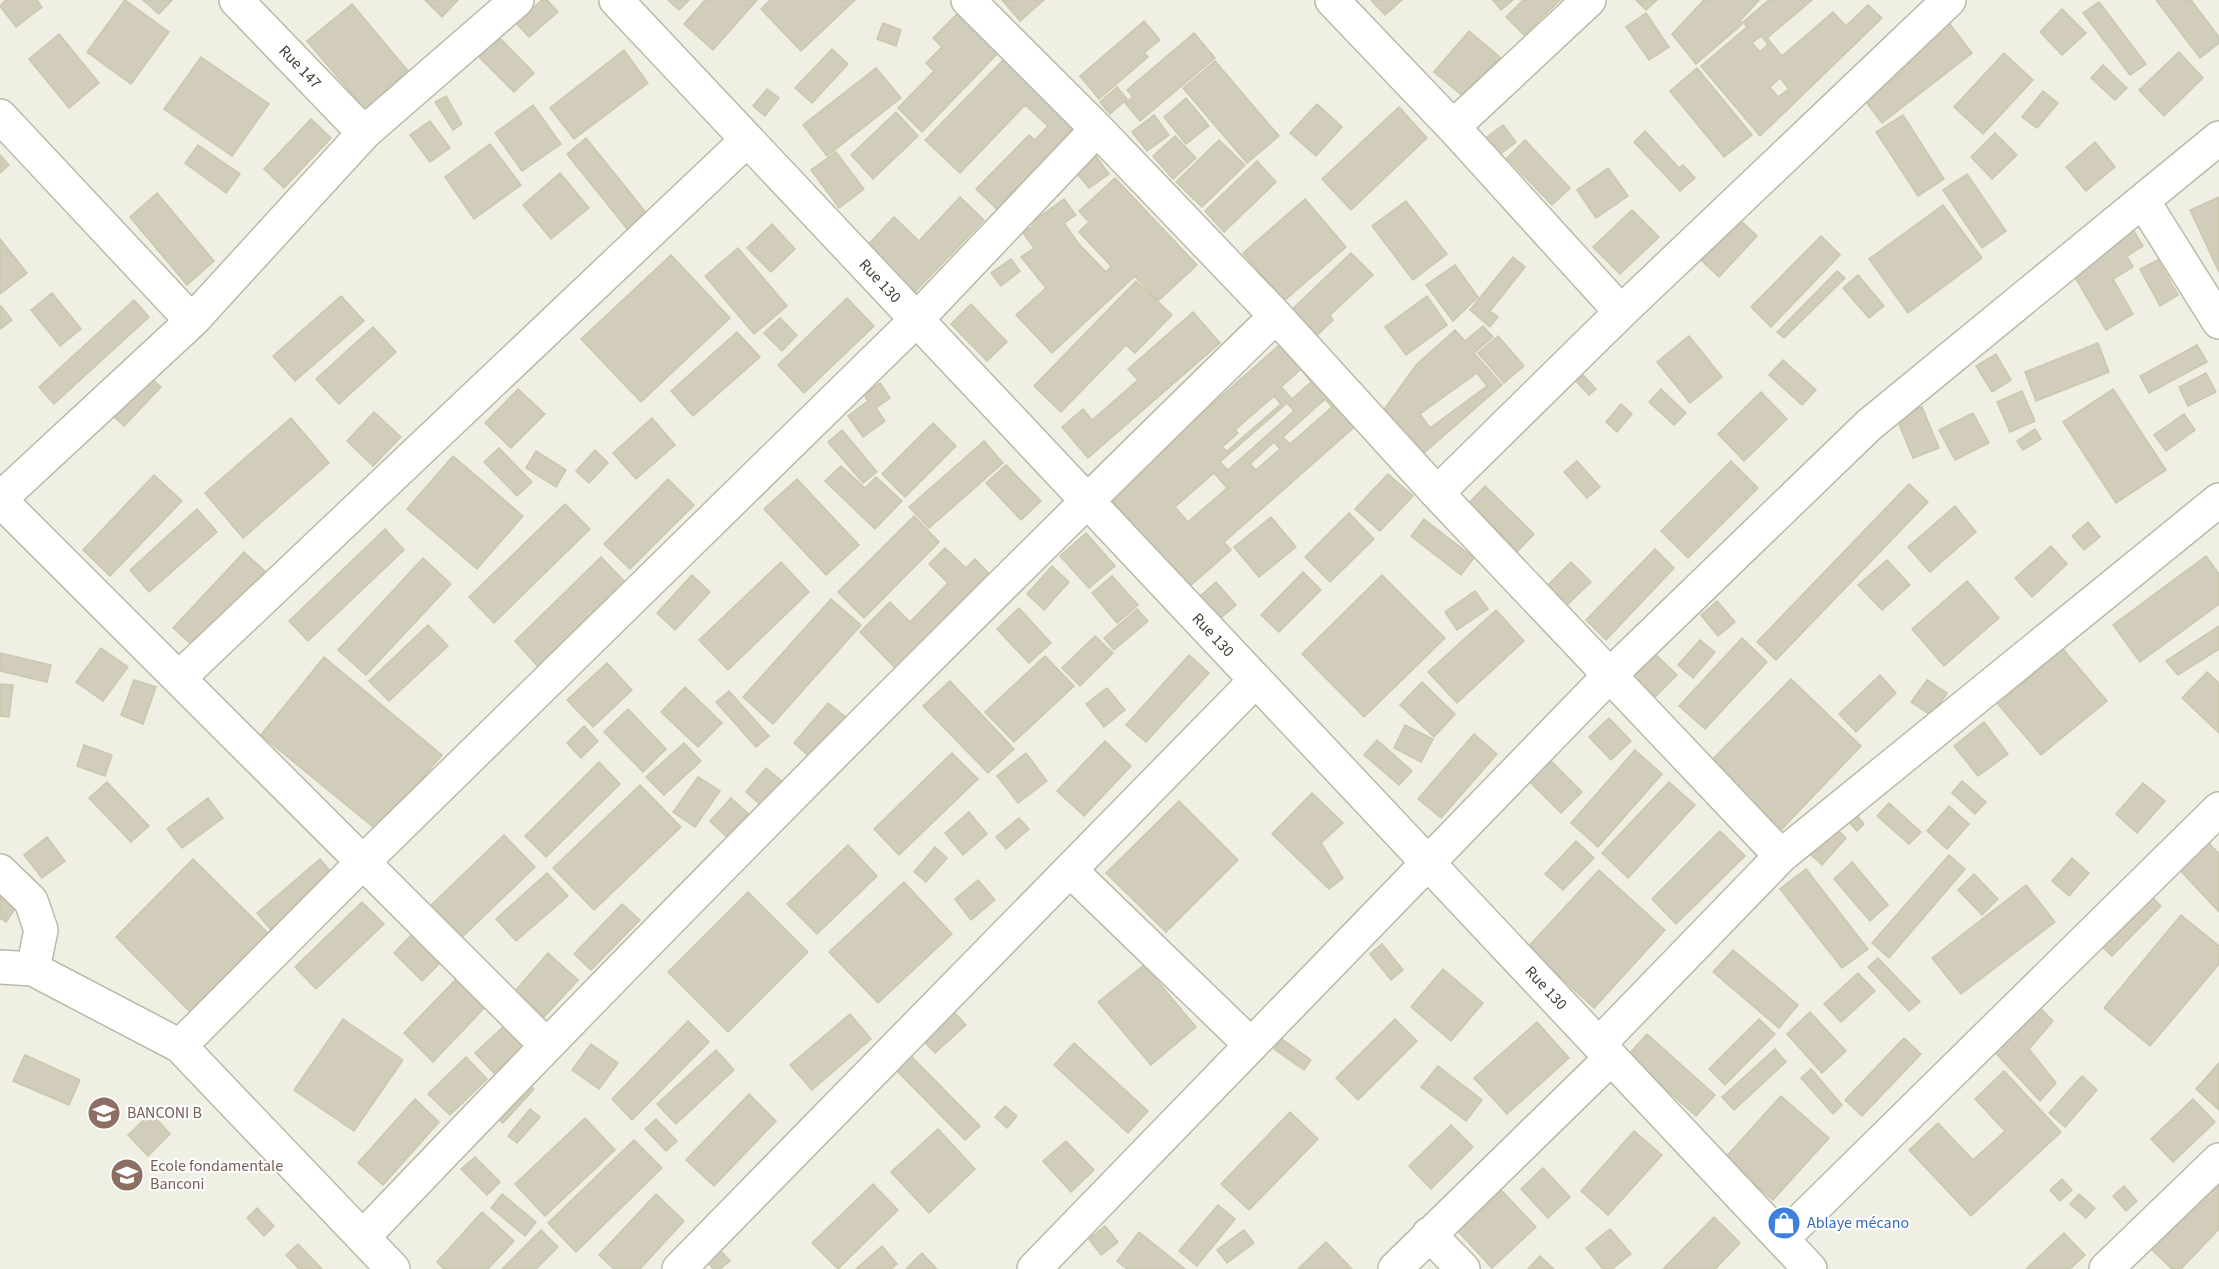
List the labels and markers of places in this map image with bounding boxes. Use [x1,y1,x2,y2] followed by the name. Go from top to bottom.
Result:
[86,1095,122,1131] school or university icon: BANCONI B
[127,1102,202,1124] place label: BANCONI B
[150,1155,283,1195] place label: Ecole fondamentale Banconi
[109,1157,145,1193] school or university icon: Ecole fondamentale Banconi
[1766,1205,1802,1241] shop icon: Ablaye mécano
[1807,1212,1909,1234] place label: Ablaye mécano

